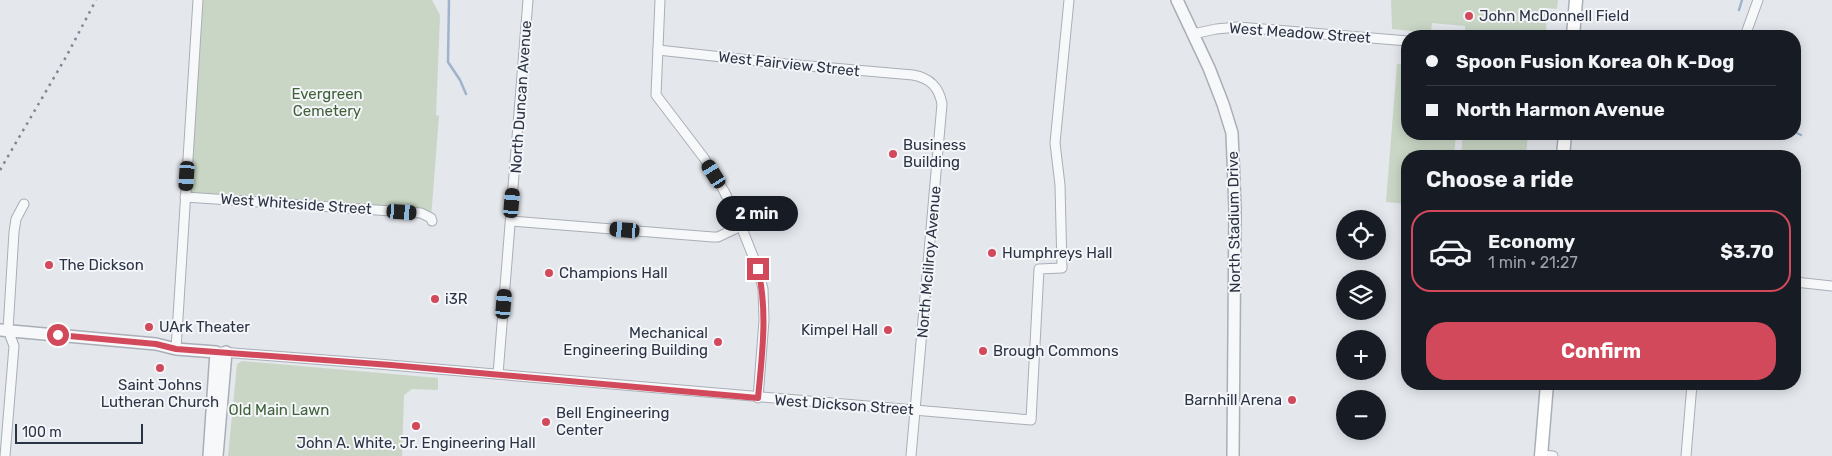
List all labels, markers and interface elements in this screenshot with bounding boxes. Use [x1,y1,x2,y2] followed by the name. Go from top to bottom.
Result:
[1479,7,1629,25] place label: John McDonnell Field
[1463,10,1475,22] marker: John McDonnell Field
[1229,19,1372,47] street label: West Meadow Street
[507,20,535,174] street label: North Duncan Avenue
[717,48,861,80] street label: West Fairview Street
[1456,50,1734,73] text: Spoon Fusion Korea Oh K-Dog
[291,85,363,120] park label: Evergreen Cemetery
[1456,98,1665,121] text: North Harmon Avenue
[903,136,966,171] place label: Business Building
[887,148,899,160] marker: Business Building
[1224,151,1244,293] street label: North Stadium Drive
[699,157,728,191] car
[178,161,195,191] car
[1426,166,1573,193] text: Choose a ride
[913,185,945,339] street label: North McIilroy Avenue
[503,187,520,219] car
[220,190,372,218] street label: West Whiteside Street
[717,196,799,232] callout: 2 min
[386,203,417,221] car
[735,204,779,223] text: 2 min
[1336,210,1386,440] map controls
[1336,210,1386,260] button: locate
[609,221,640,239] car
[1428,229,1473,274] icon: car
[1488,230,1575,253] text: Economy
[1720,240,1774,263] text: $3.70
[1002,244,1112,262] place label: Humphreys Hall
[986,247,998,259] marker: Humphreys Hall
[1488,253,1578,272] text: 1 min · 21:27
[59,256,144,274] place label: The Dickson
[747,258,769,280] route end
[43,259,55,271] marker: The Dickson
[559,264,668,282] place label: Champions Hall
[543,267,555,279] marker: Champions Hall
[1336,270,1386,320] button: layers
[495,288,512,320] car
[445,290,468,308] place label: i3R
[429,293,441,305] marker: i3R
[159,318,250,336] place label: UArk Theater
[143,321,155,333] marker: UArk Theater
[801,321,878,339] place label: Kimpel Hall
[1426,322,1776,380] button: Confirm
[47,324,69,346] route start
[563,324,708,359] place label: Mechanical Engineering Building
[882,324,894,336] marker: Kimpel Hall
[1336,330,1386,380] button: +
[712,336,724,348] marker: Mechanical Engineering Building
[993,342,1119,360] place label: Brough Commons
[977,345,989,357] marker: Brough Commons
[154,362,166,374] marker: Saint Johns Lutheran Church
[101,376,219,411] place label: Saint Johns Lutheran Church
[1336,390,1386,440] button: −
[774,391,914,419] street label: West Dickson Street
[1184,391,1282,409] place label: Barnhill Arena
[1286,394,1298,406] marker: Barnhill Arena
[229,401,329,419] park label: Old Main Lawn
[556,404,669,439] place label: Bell Engineering Center
[540,416,552,428] marker: Bell Engineering Center
[410,420,422,432] marker: John A. White, Jr. Engineering Hall
[15,421,142,444] scale bar
[22,424,62,441] text: 100 m
[296,434,536,452] place label: John A. White, Jr. Engineering Hall

